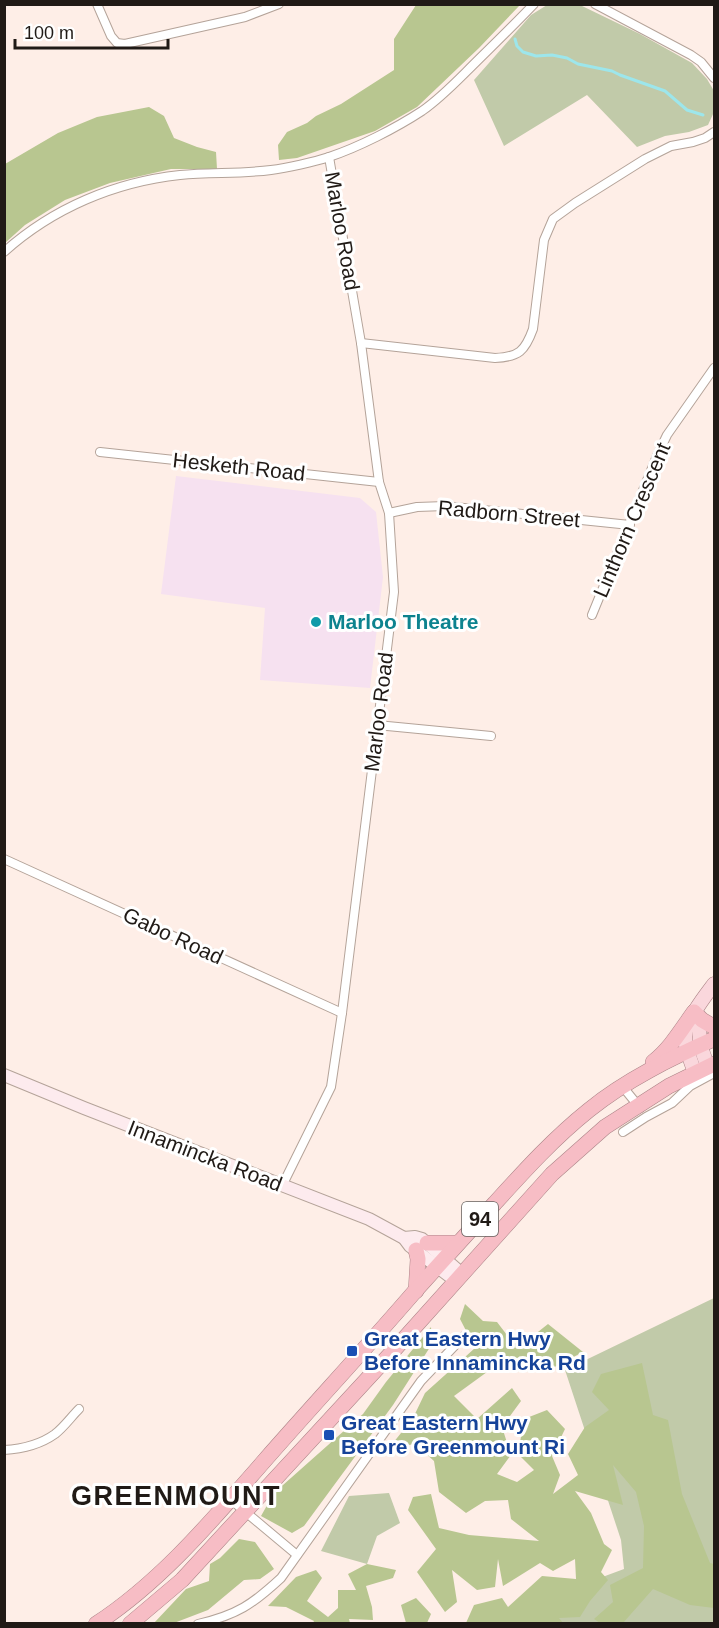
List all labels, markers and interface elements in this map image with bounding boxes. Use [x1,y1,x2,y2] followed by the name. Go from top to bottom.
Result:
[15,12,168,50] scale bar
[24,23,74,43] text: 100 m
[321,170,364,292] street label: Marloo Road
[589,439,675,601] street label: Linthorn Crescent
[172,448,306,485] street label: Hesketh Road
[437,496,581,531] street label: Radborn Street
[328,610,479,633] place label: Marloo Theatre
[309,615,323,629] marker: Marloo Theatre
[360,651,397,773] street label: Marloo Road
[120,902,227,969] street label: Gabo Road
[125,1116,286,1196] street label: Innamincka Road
[462,1202,498,1236] road number: 94
[364,1327,586,1374] place label: Great Eastern Hwy Before Innamincka Rd
[345,1344,359,1358] marker: Great Eastern Hwy Before Innamincka Rd
[341,1411,565,1458] place label: Great Eastern Hwy Before Greenmount Ri
[322,1428,336,1442] marker: Great Eastern Hwy Before Greenmount Ri
[71,1481,281,1511] district label: GREENMOUNT

